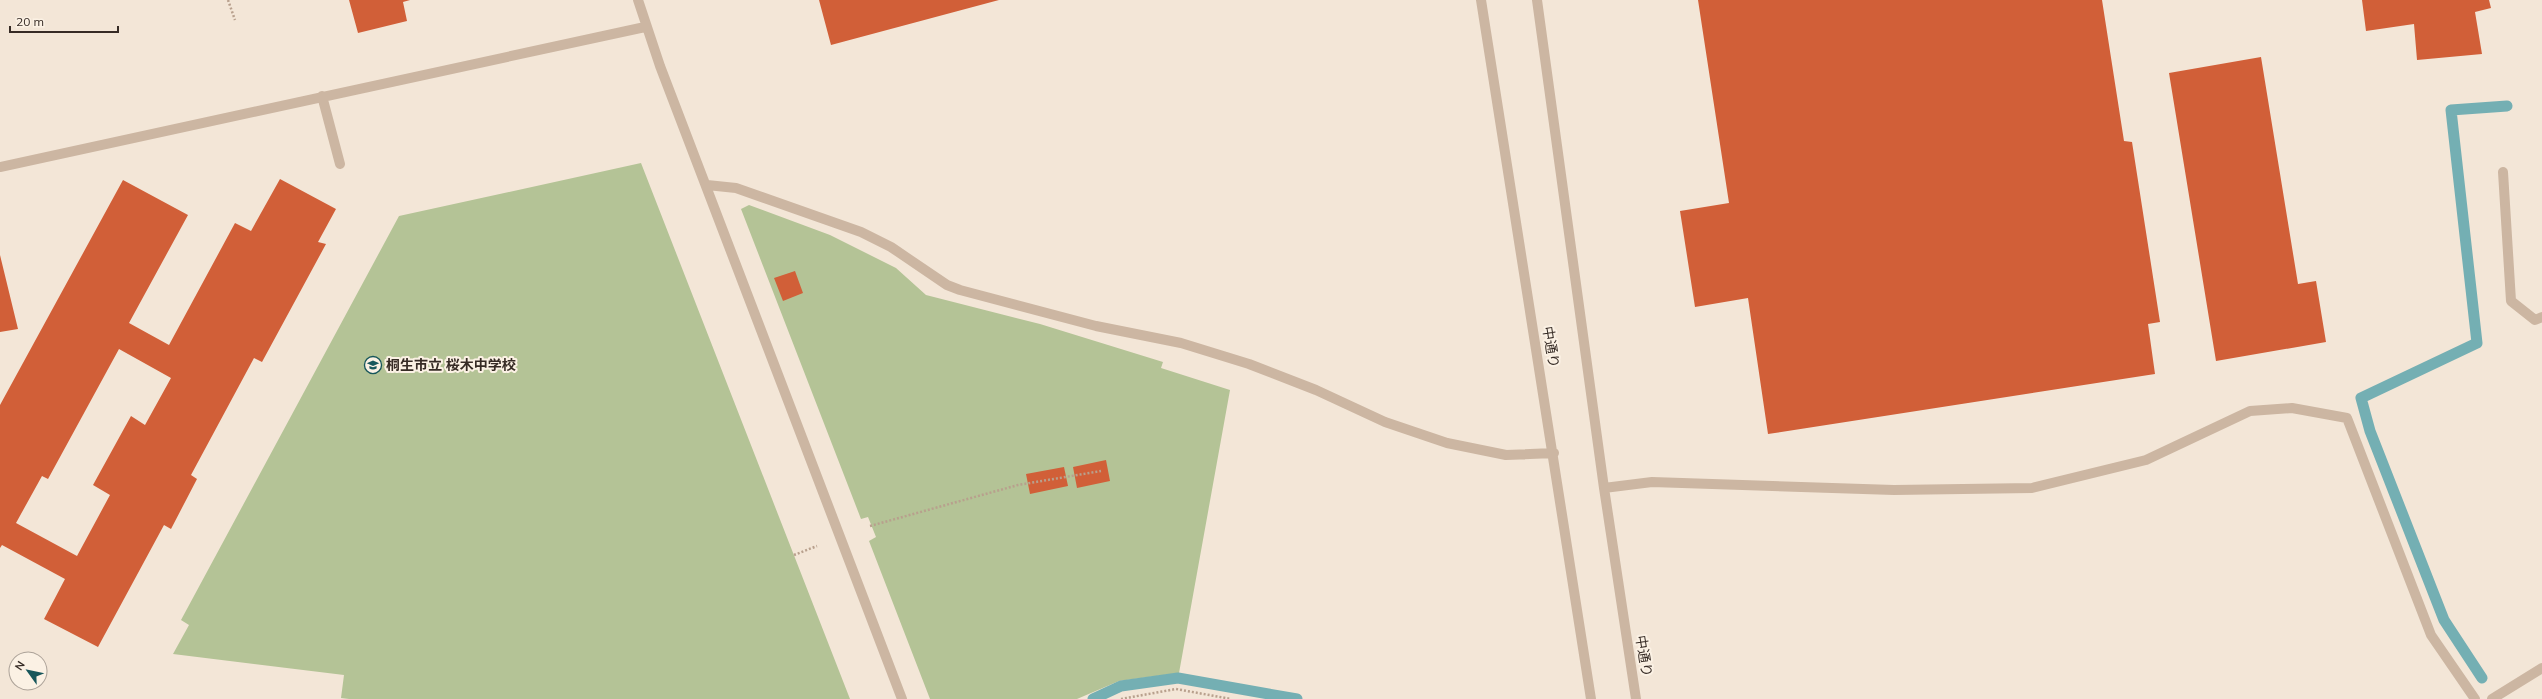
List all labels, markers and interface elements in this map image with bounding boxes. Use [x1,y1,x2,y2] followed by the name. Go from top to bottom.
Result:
[10,8,118,34] scale bar
[16,14,44,29] text: 20 m
[1539,325,1563,369] street label: 中通り
[363,355,383,375] school or university icon: 桐生市立 桜木中学校
[386,356,516,374] place label: 桐生市立 桜木中学校
[1632,634,1656,678] street label: 中通り
[8,651,48,691] north arrow
[11,658,28,673] text: N

